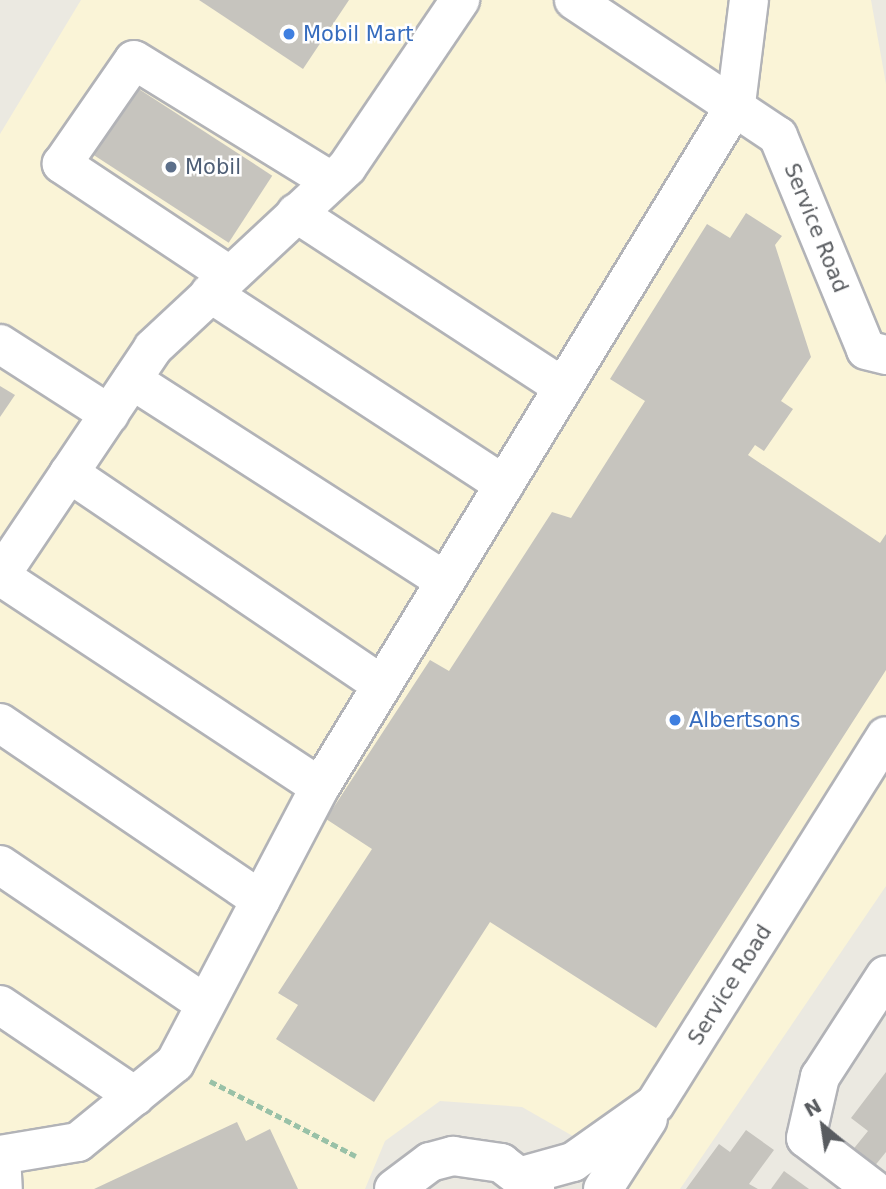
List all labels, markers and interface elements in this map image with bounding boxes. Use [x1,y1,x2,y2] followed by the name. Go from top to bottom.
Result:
[303,21,413,47] place label: Mobil Mart
[281,26,297,42] marker: Mobil Mart
[185,154,241,180] place label: Mobil
[163,159,179,175] marker: Mobil
[779,160,853,296] street label: Service Road
[689,707,800,733] place label: Albertsons
[667,712,683,728] marker: Albertsons
[683,920,777,1050] street label: Service Road
[788,1091,858,1161] north arrow
[801,1094,825,1121] text: N

